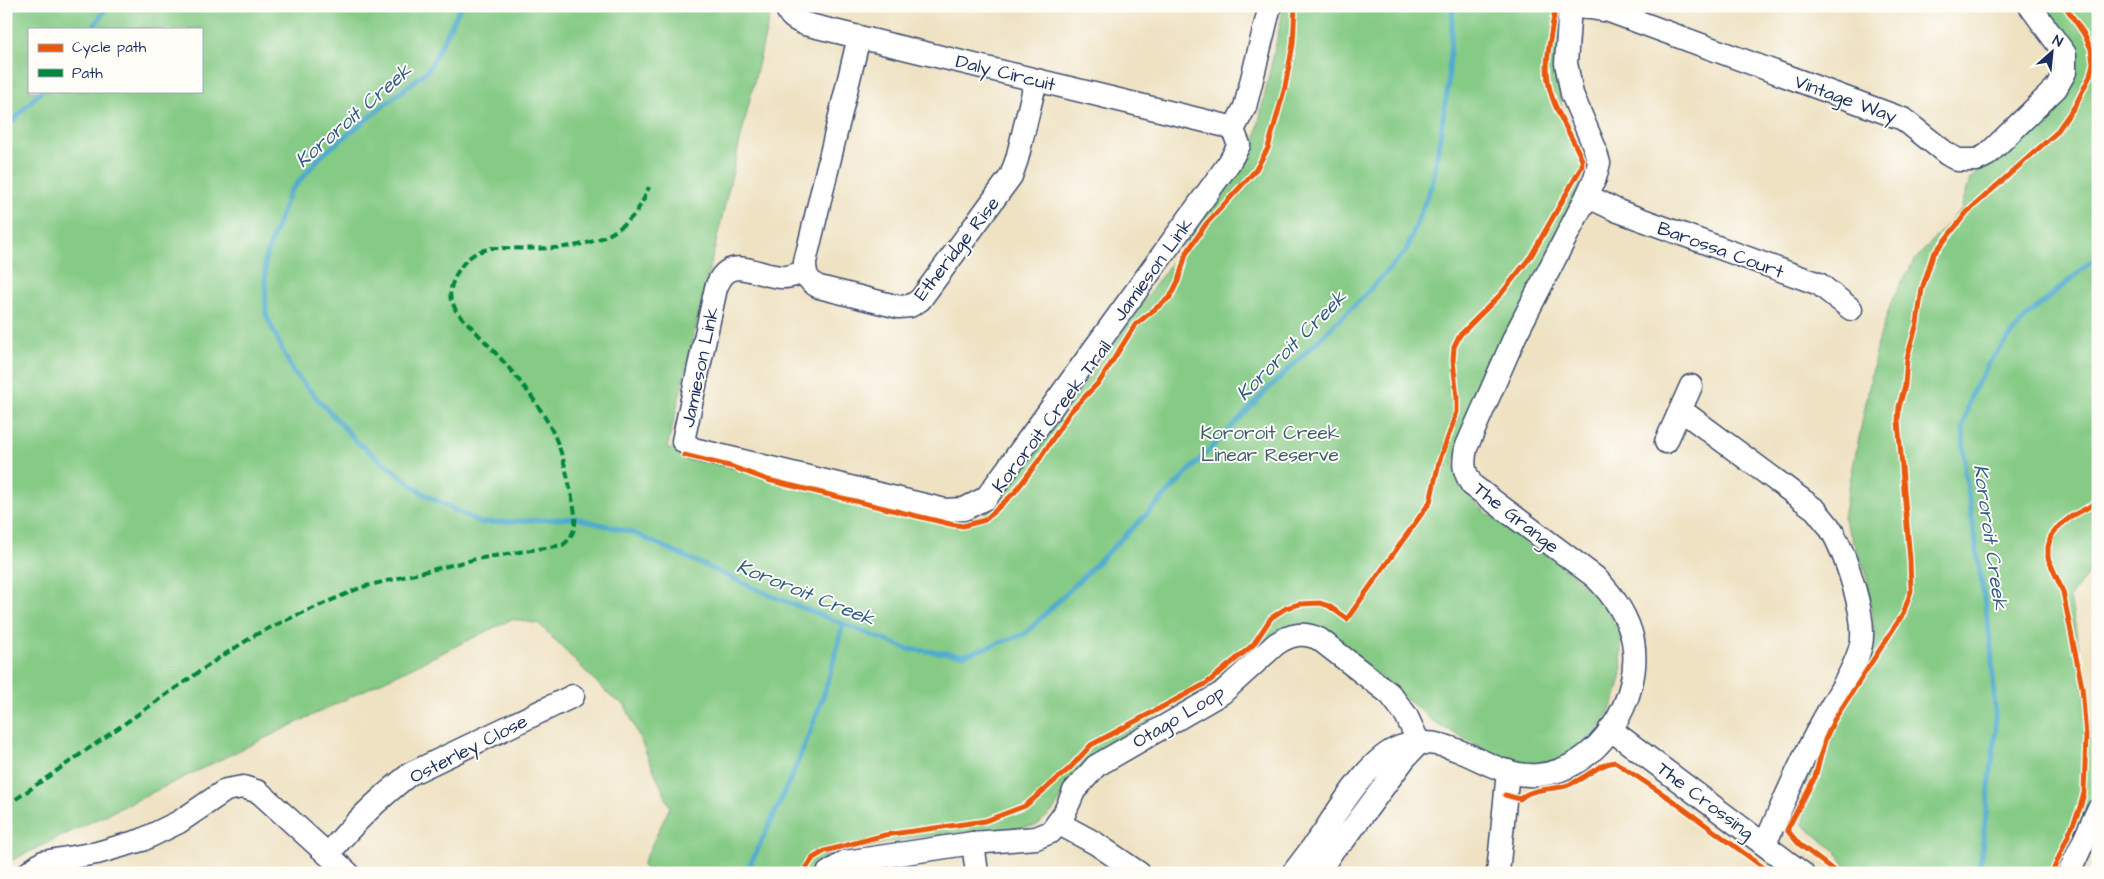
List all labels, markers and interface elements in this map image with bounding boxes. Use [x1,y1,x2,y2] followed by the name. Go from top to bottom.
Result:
[28,28,202,92] legend
[2026,28,2076,78] north arrow
[2049,30,2066,52] text: N
[72,37,147,59] text: Cycle path
[953,48,1059,100] street label: Daly Circuit
[289,57,419,174] water label: Kororoit Creek
[72,63,103,84] text: Path
[1790,68,1901,132] street label: Vintage Way
[908,191,1007,307] street label: Etheridge Rise
[1106,212,1200,327] street label: Jamieson Link
[1654,215,1788,286] street label: Barossa Court
[1230,284,1354,407] water label: Kororoit Creek
[675,304,726,430] street label: Jamieson Link
[986,335,1118,499] street label: Kororoit Creek Trail
[1201,420,1340,469] park label: Kororoit Creek Linear Reserve
[1966,463,2014,612] water label: Kororoit Creek
[1467,476,1565,561] street label: The Grange
[733,553,879,634] water label: Kororoit Creek
[1128,679,1231,756] street label: Otago Loop
[405,708,533,792] street label: Osterley Close
[1650,756,1759,848] street label: The Crossing

